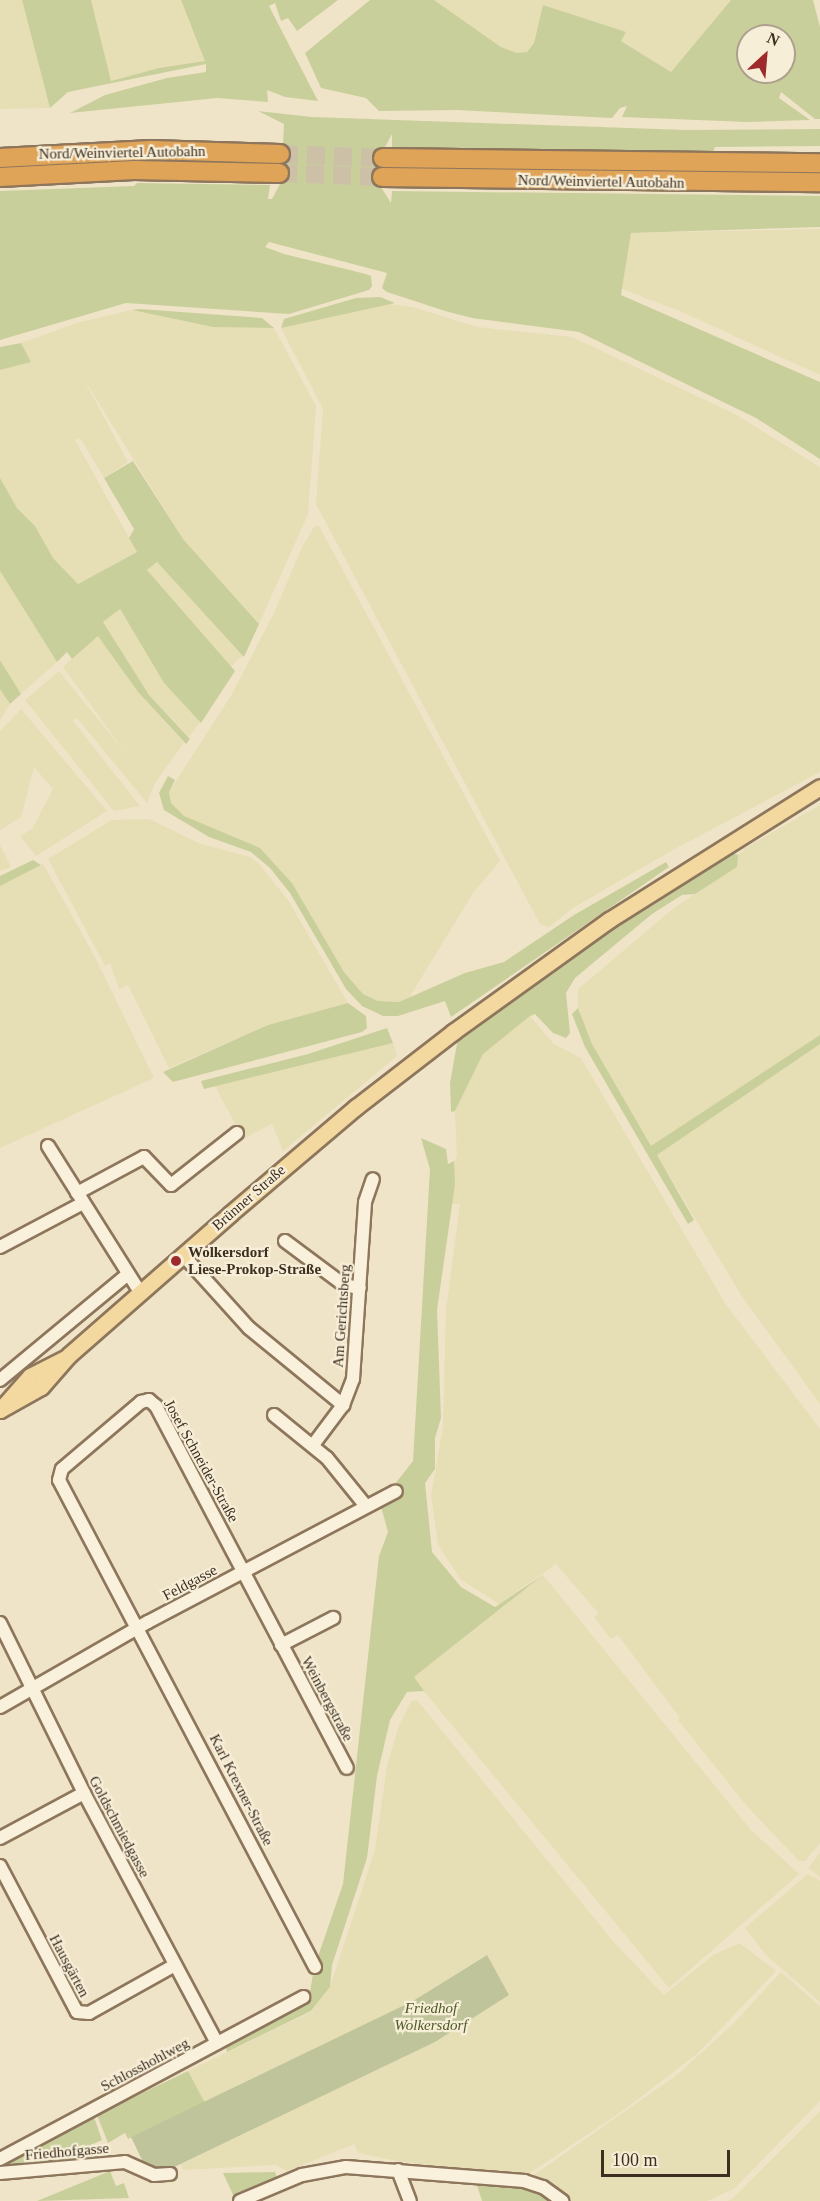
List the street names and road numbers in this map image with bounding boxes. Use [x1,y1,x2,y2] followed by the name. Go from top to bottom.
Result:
[38,143,206,163] street label: Nord/Weinviertel Autobahn
[517,172,685,192] street label: Nord/Weinviertel Autobahn
[209,1161,289,1235] street label: Brünner Straße
[329,1264,355,1368] street label: Am Gerichtsberg
[160,1396,242,1526] street label: Josef Schneider-Straße
[160,1561,220,1605] street label: Feldgasse
[297,1654,357,1744] street label: Weinbergstraße
[205,1731,277,1849] street label: Karl Krexner-Straße
[85,1773,153,1881] street label: Goldschmiedgasse
[45,1932,93,2000] street label: Hausgärten
[98,2034,192,2096] street label: Schlosshohlweg
[24,2139,110,2165] street label: Friedhofgasse

